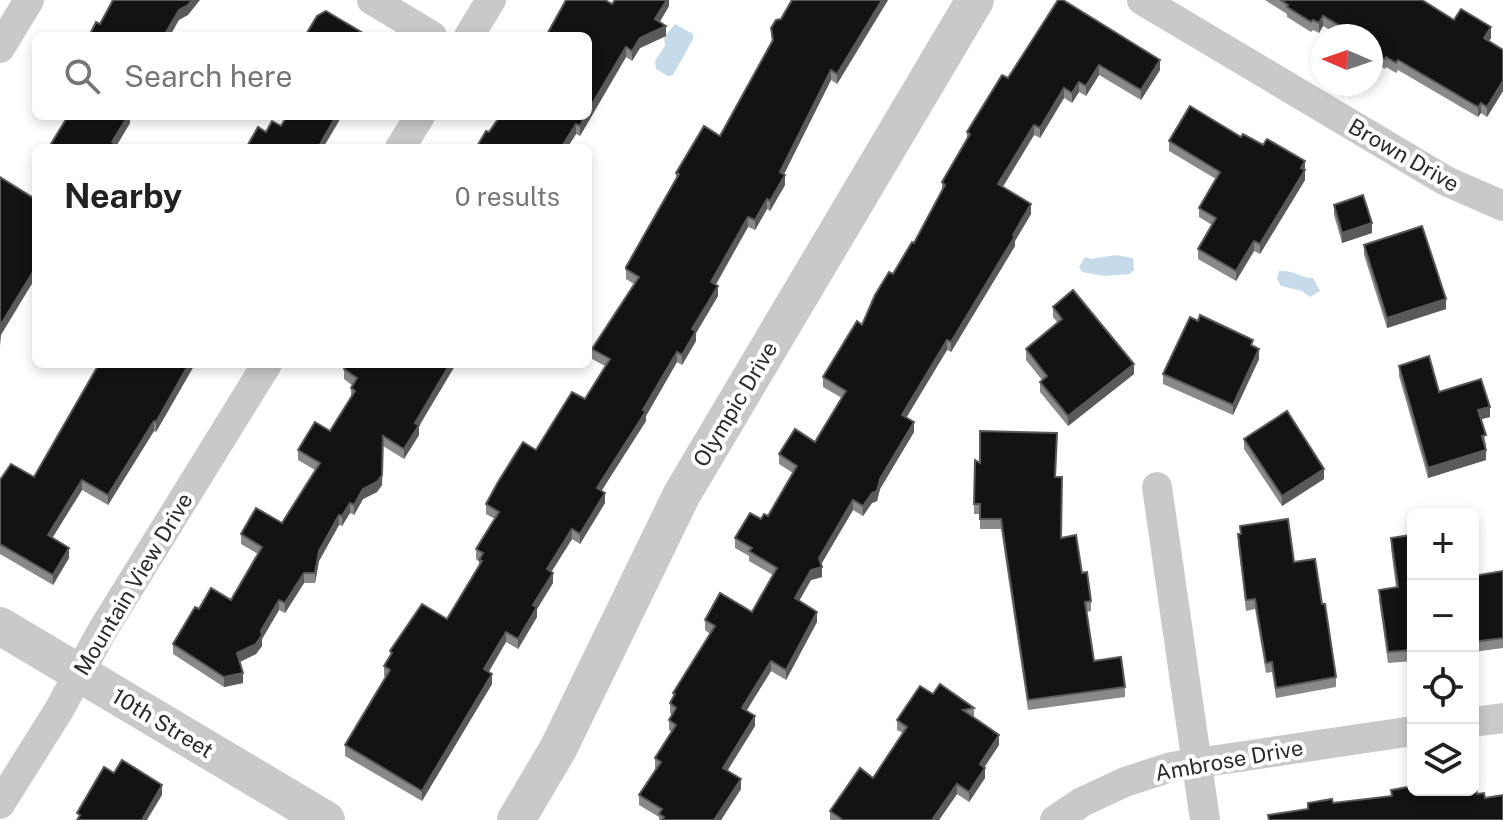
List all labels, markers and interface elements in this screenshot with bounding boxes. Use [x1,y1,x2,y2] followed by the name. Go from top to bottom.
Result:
[1311,24,1383,96] north arrow
[32,32,592,120] search box
[60,54,104,98] icon: search
[124,58,292,94] text: Search here
[1344,113,1464,197] street label: Brown Drive
[64,176,182,216] text: Nearby
[455,181,560,212] text: 0 results
[687,337,783,471] street label: Olympic Drive
[68,488,198,680] street label: Mountain View Drive
[1407,508,1479,796] map controls
[1407,508,1479,580] button: +
[1407,580,1479,652] button: −
[1407,652,1479,724] button: locate
[108,683,218,763] street label: 10th Street
[1407,724,1479,796] button: layers
[1153,734,1305,786] street label: Ambrose Drive

